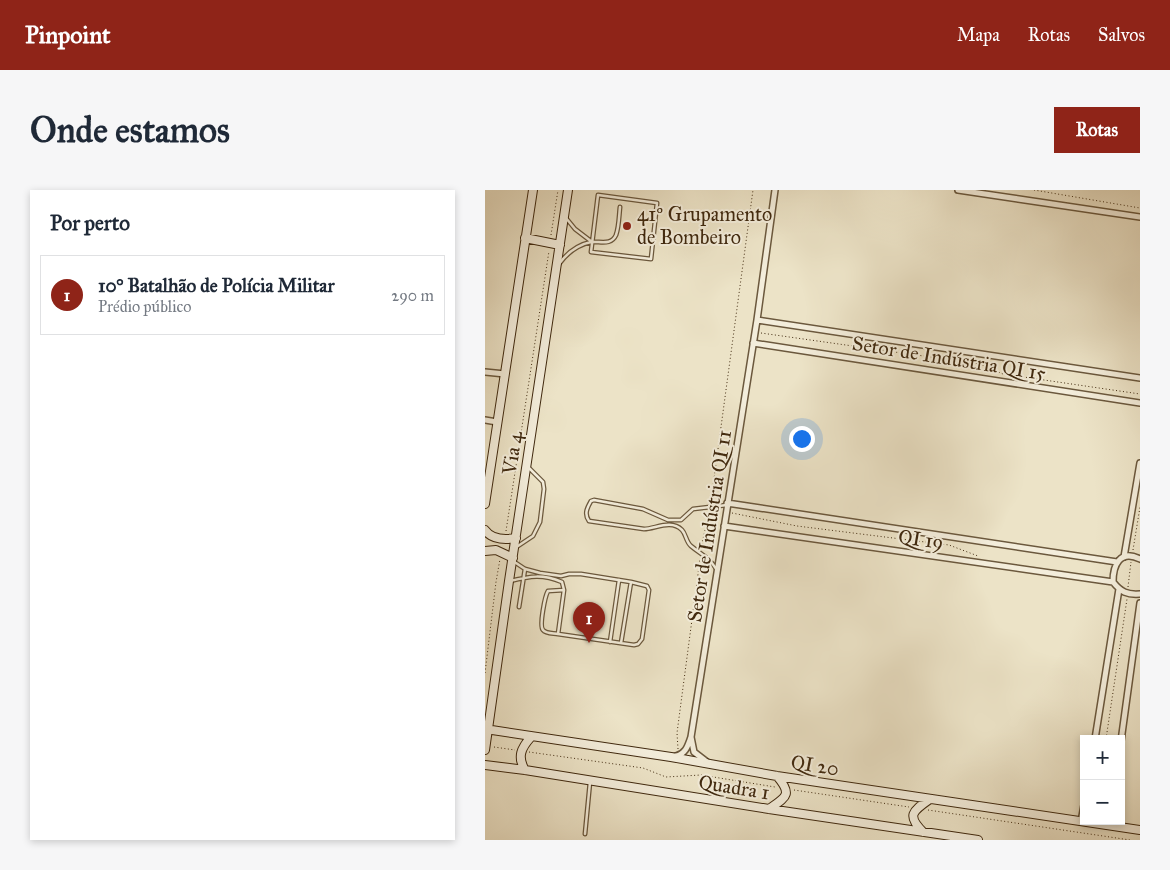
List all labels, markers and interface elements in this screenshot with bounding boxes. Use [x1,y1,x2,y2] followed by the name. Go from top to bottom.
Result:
[25,20,111,50] text: Pinpoint
[957,24,1000,46] text: Mapa
[1028,24,1070,46] text: Rotas
[1098,24,1145,46] text: Salvos
[1054,107,1140,153] button: Rotas
[30,109,230,152] text: Onde estamos
[637,202,772,249] place label: 41º Grupamento de Bombeiro
[50,210,130,236] text: Por perto
[621,220,633,232] marker: 41º Grupamento de Bombeiro
[98,274,335,297] text: 10° Batalhão de Polícia Militar
[64,286,70,305] text: 1
[391,286,434,305] text: 290 m
[98,297,191,316] text: Prédio público
[850,331,1048,385] street label: Setor de Indústria QI 15
[789,426,815,452] your location
[682,428,736,624] street label: Setor de Indústria QI 11
[497,429,527,477] street label: Via 4
[897,524,945,554] street label: QI 19
[573,602,605,643] pin: 1
[1080,735,1125,825] map controls
[1080,735,1125,780] button: +
[789,749,841,781] street label: QI 20
[697,770,771,804] street label: Quadra 1
[1080,780,1125,825] button: −

